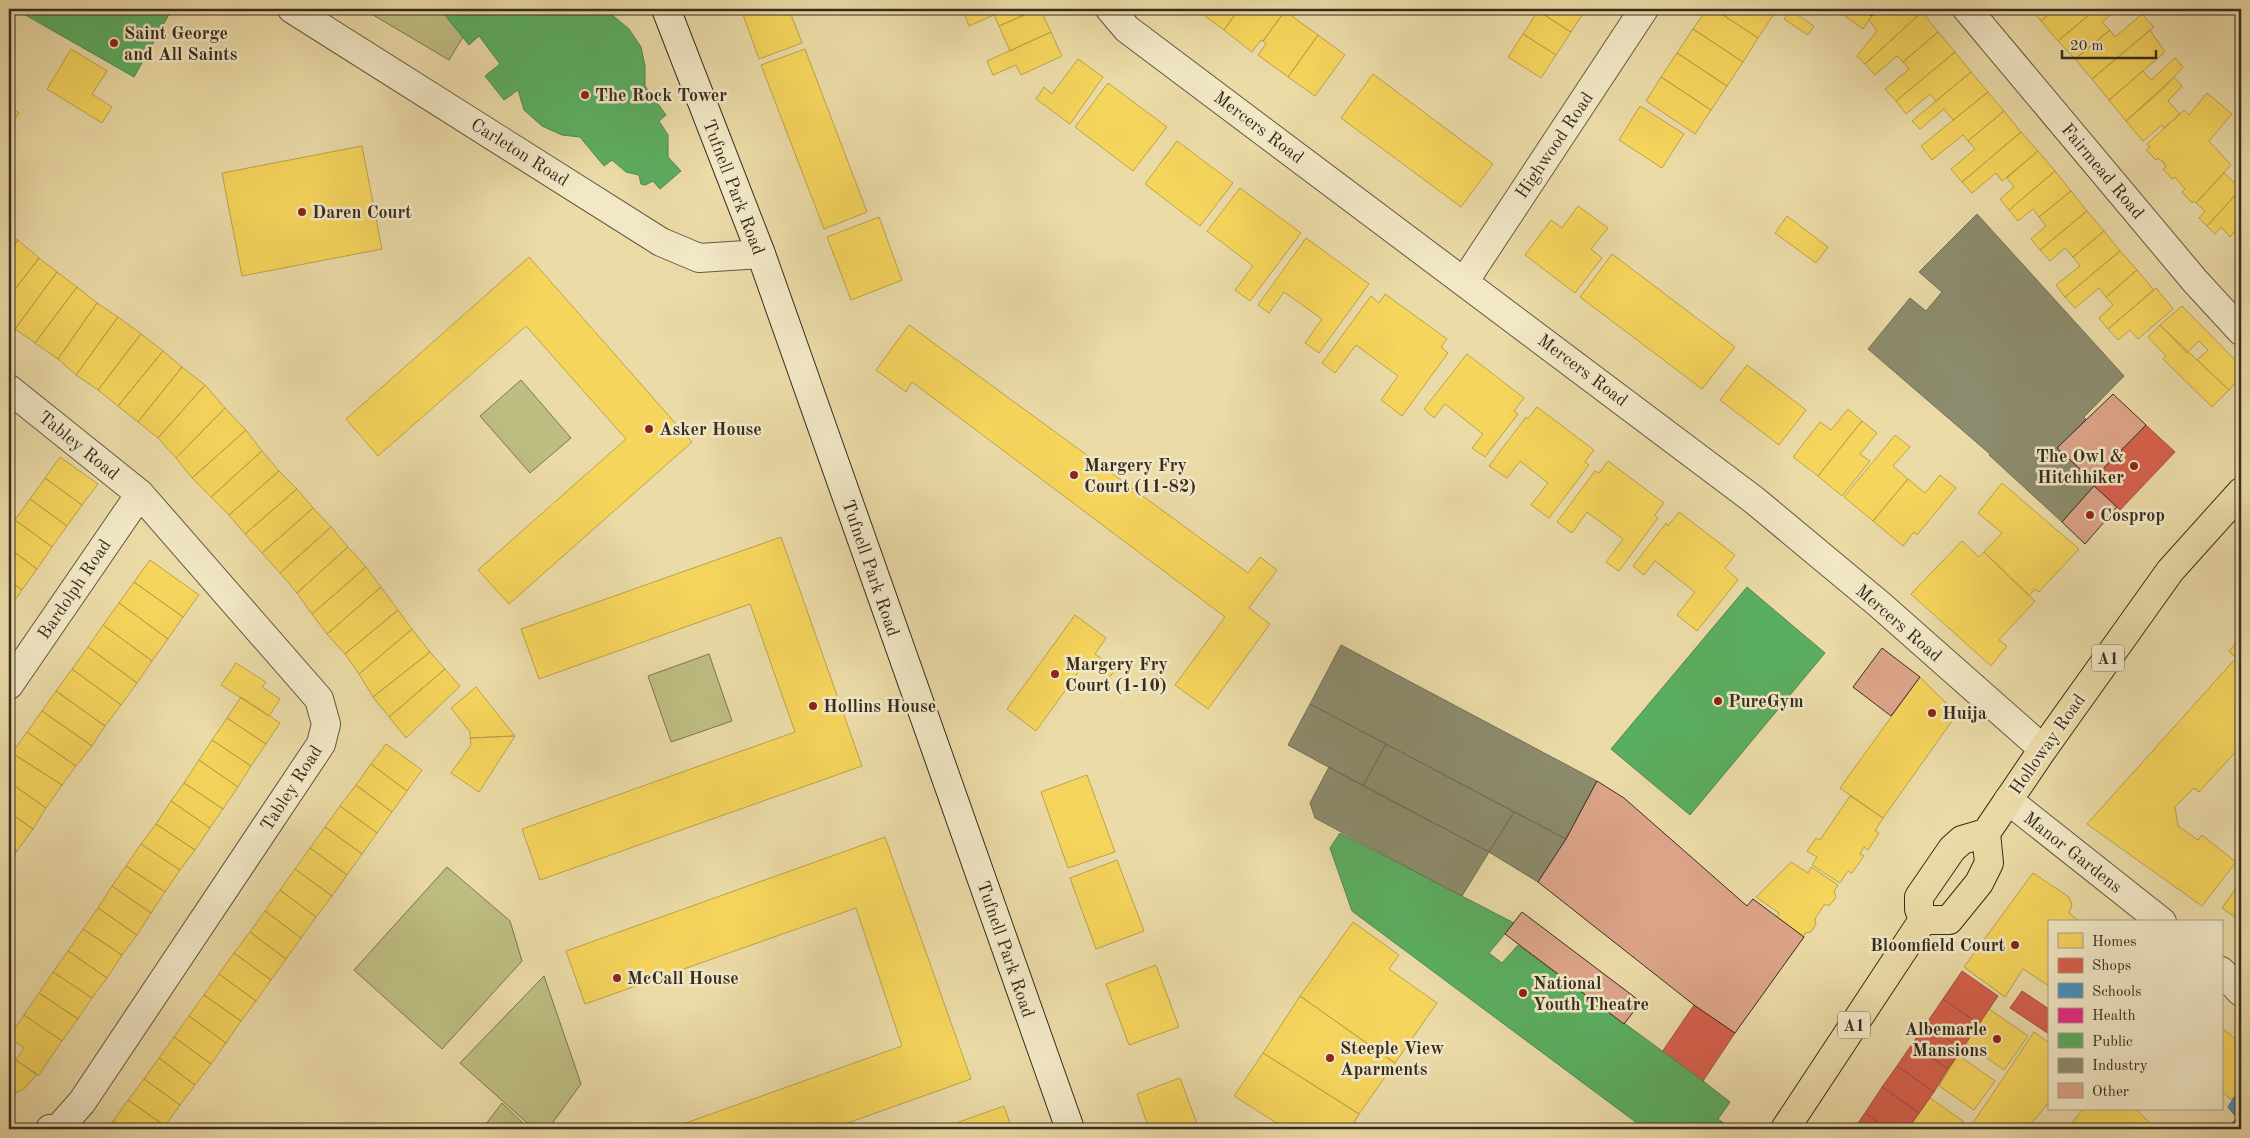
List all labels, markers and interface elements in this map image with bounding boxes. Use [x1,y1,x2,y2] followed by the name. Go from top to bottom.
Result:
[124,25,238,64] place label: Saint George and All Saints
[2062,28,2156,60] scale bar
[108,37,120,49] marker: Saint George and All Saints
[2070,39,2104,54] text: 20 m
[595,87,727,105] place label: The Rock Tower
[1210,88,1307,167] street label: Mercers Road
[579,89,591,101] marker: The Rock Tower
[1513,89,1597,202] street label: Highwood Road
[467,116,572,190] street label: Carleton Road
[699,117,767,258] street label: Tufnell Park Road
[2057,121,2147,223] street label: Fairmead Road
[312,204,412,222] place label: Daren Court
[296,206,308,218] marker: Daren Court
[1534,331,1631,410] street label: Mercers Road
[35,408,122,484] street label: Tabley Road
[659,421,762,439] place label: Asker House
[643,423,655,435] marker: Asker House
[2036,448,2124,487] place label: The Owl & Hitchhiker
[1084,457,1196,496] place label: Margery Fry Court (11-82)
[2128,460,2140,472] marker: The Owl & Hitchhiker
[1068,469,1080,481] marker: Margery Fry Court (11-82)
[838,498,902,639] street label: Tufnell Park Road
[2100,507,2165,525] place label: Cosprop
[2084,509,2096,521] marker: Cosprop
[35,536,115,643] street label: Bardolph Road
[1852,582,1945,666] street label: Mercers Road
[2092,644,2124,671] road number: A1
[1065,656,1168,695] place label: Margery Fry Court (1-10)
[1049,668,1061,680] marker: Margery Fry Court (1-10)
[2007,691,2089,798] street label: Holloway Road
[1728,693,1804,711] place label: PureGym
[1712,695,1724,707] marker: PureGym
[823,698,936,716] place label: Hollins House
[807,700,819,712] marker: Hollins House
[1942,705,1987,723] place label: Huija
[1926,707,1938,719] marker: Huija
[258,743,326,834] street label: Tabley Road
[2020,809,2125,897] street label: Manor Gardens
[973,879,1037,1020] street label: Tufnell Park Road
[2048,920,2222,1110] legend
[2092,935,2137,950] text: Homes
[1870,937,2005,955] place label: Bloomfield Court
[2009,939,2021,951] marker: Bloomfield Court
[2092,959,2131,974] text: Shops
[627,970,739,988] place label: McCall House
[611,972,623,984] marker: McCall House
[1533,975,1649,1014] place label: National Youth Theatre
[2092,985,2141,1000] text: Schools
[1517,987,1529,999] marker: National Youth Theatre
[2092,1009,2136,1024] text: Health
[1838,1012,1870,1038] road number: A1
[1904,1021,1987,1060] place label: Albemarle Mansions
[1991,1033,2003,1045] marker: Albemarle Mansions
[2092,1035,2133,1050] text: Public
[1340,1040,1444,1079] place label: Steeple View Aparments
[1324,1052,1336,1064] marker: Steeple View Aparments
[2092,1059,2148,1074] text: Industry
[2092,1085,2129,1100] text: Other

